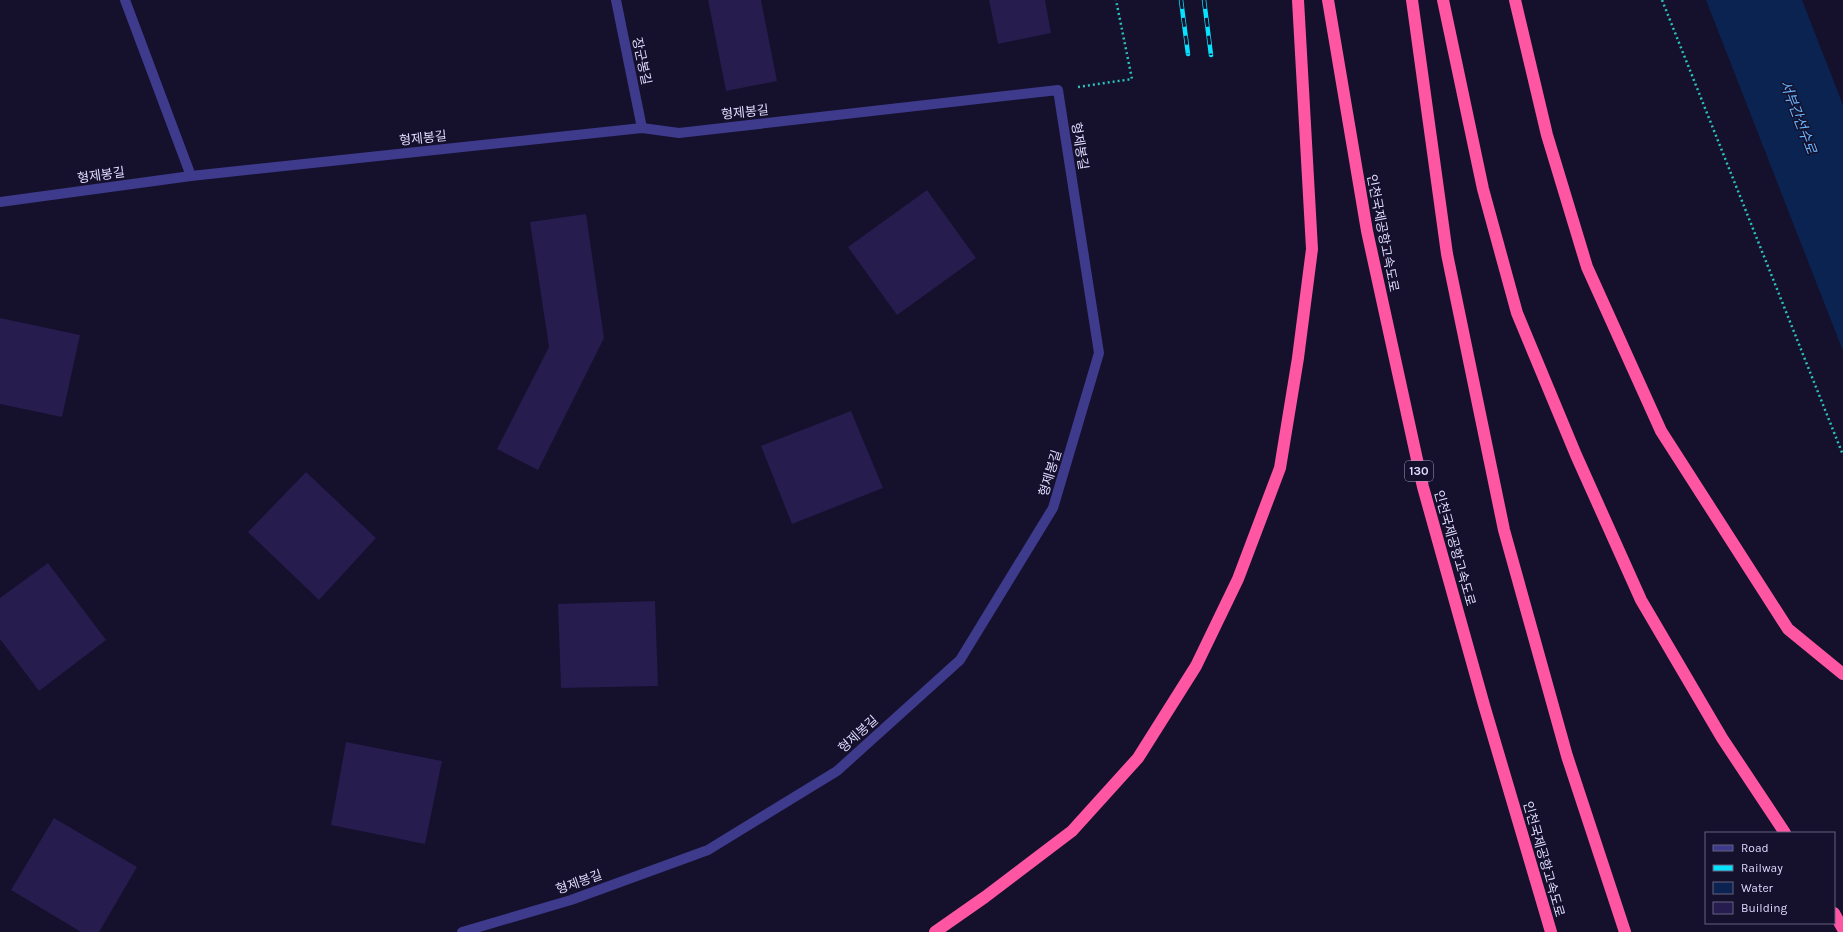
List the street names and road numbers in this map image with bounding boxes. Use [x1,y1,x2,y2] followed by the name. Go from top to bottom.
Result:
[630,36,654,86] street label: 장군봉길
[720,102,770,122] street label: 형제봉길
[1069,121,1091,171] street label: 형제봉길
[398,128,448,148] street label: 형제봉길
[76,164,126,186] street label: 형제봉길
[1364,173,1402,293] street label: 인천국제공항고속도로
[1036,448,1064,498] street label: 형제봉길
[1405,461,1433,481] road number: 130
[1431,488,1479,608] street label: 인천국제공항고속도로
[835,712,881,756] street label: 형제봉길
[1520,799,1568,919] street label: 인천국제공항고속도로
[554,867,604,897] street label: 형제봉길

